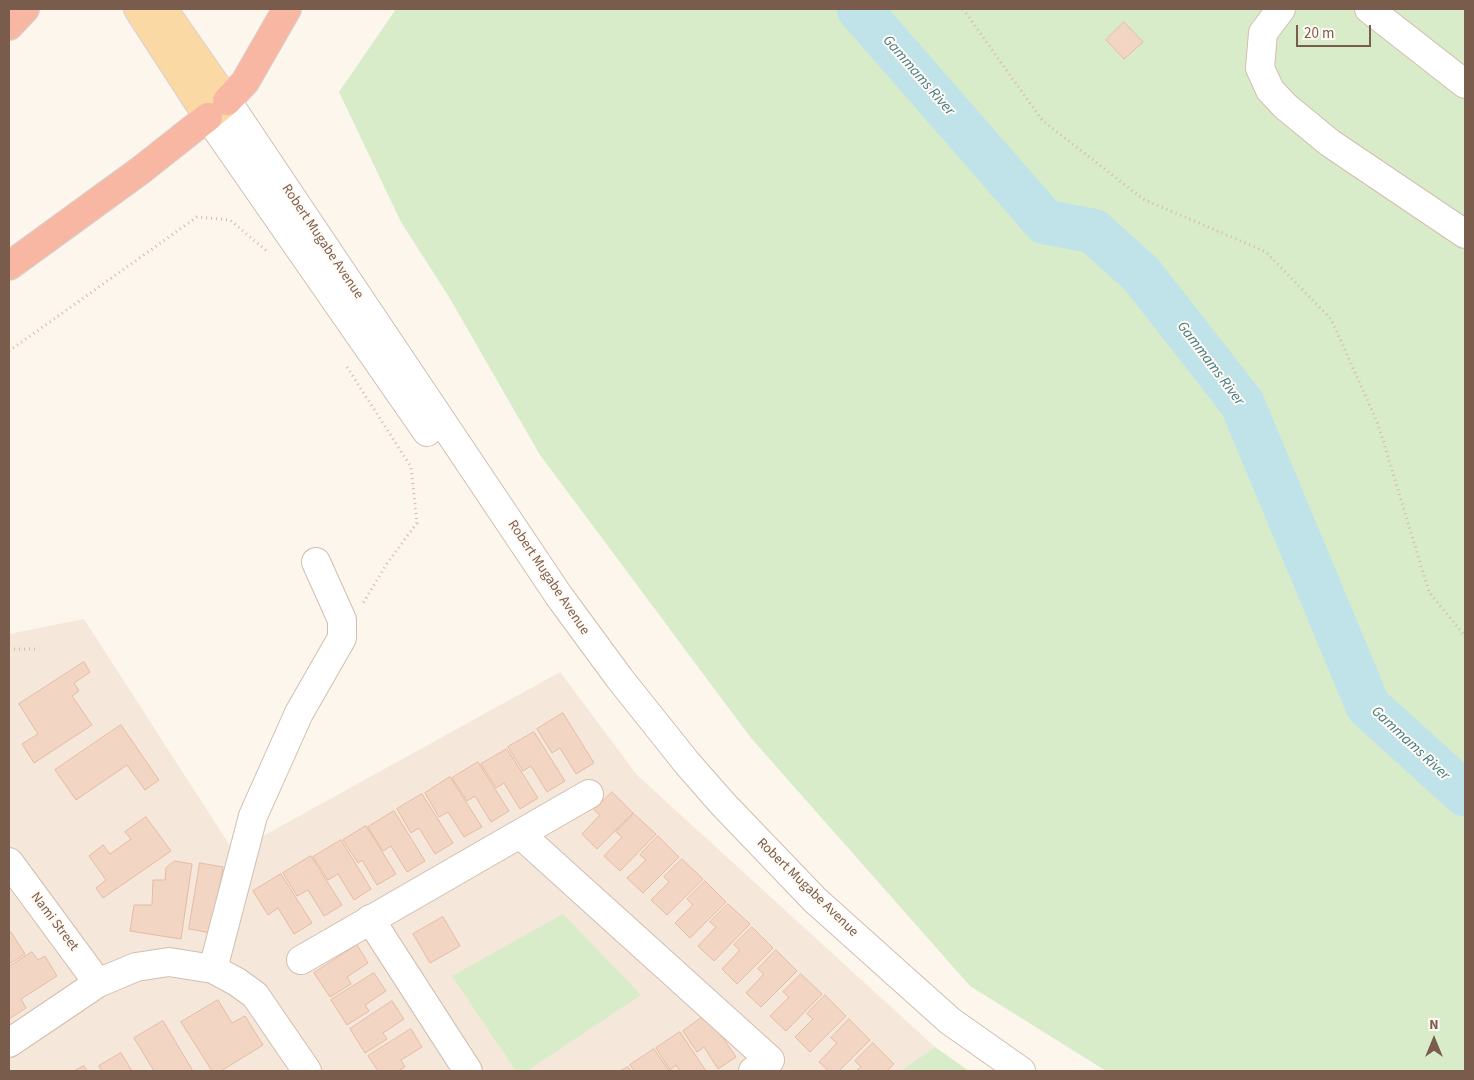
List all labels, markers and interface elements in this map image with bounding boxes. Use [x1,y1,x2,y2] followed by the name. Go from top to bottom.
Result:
[1299,15,1374,47] scale bar
[1304,23,1334,44] text: 20 m
[878,32,958,120] water label: Gammams River
[277,181,367,303] street label: Robert Mugabe Avenue
[1172,318,1248,410] water label: Gammams River
[503,517,593,639] street label: Robert Mugabe Avenue
[1367,703,1453,785] water label: Gammams River
[753,835,861,941] street label: Robert Mugabe Avenue
[27,889,81,955] street label: Nami Street
[1409,1015,1459,1065] north arrow
[1429,1015,1439,1035] text: N

